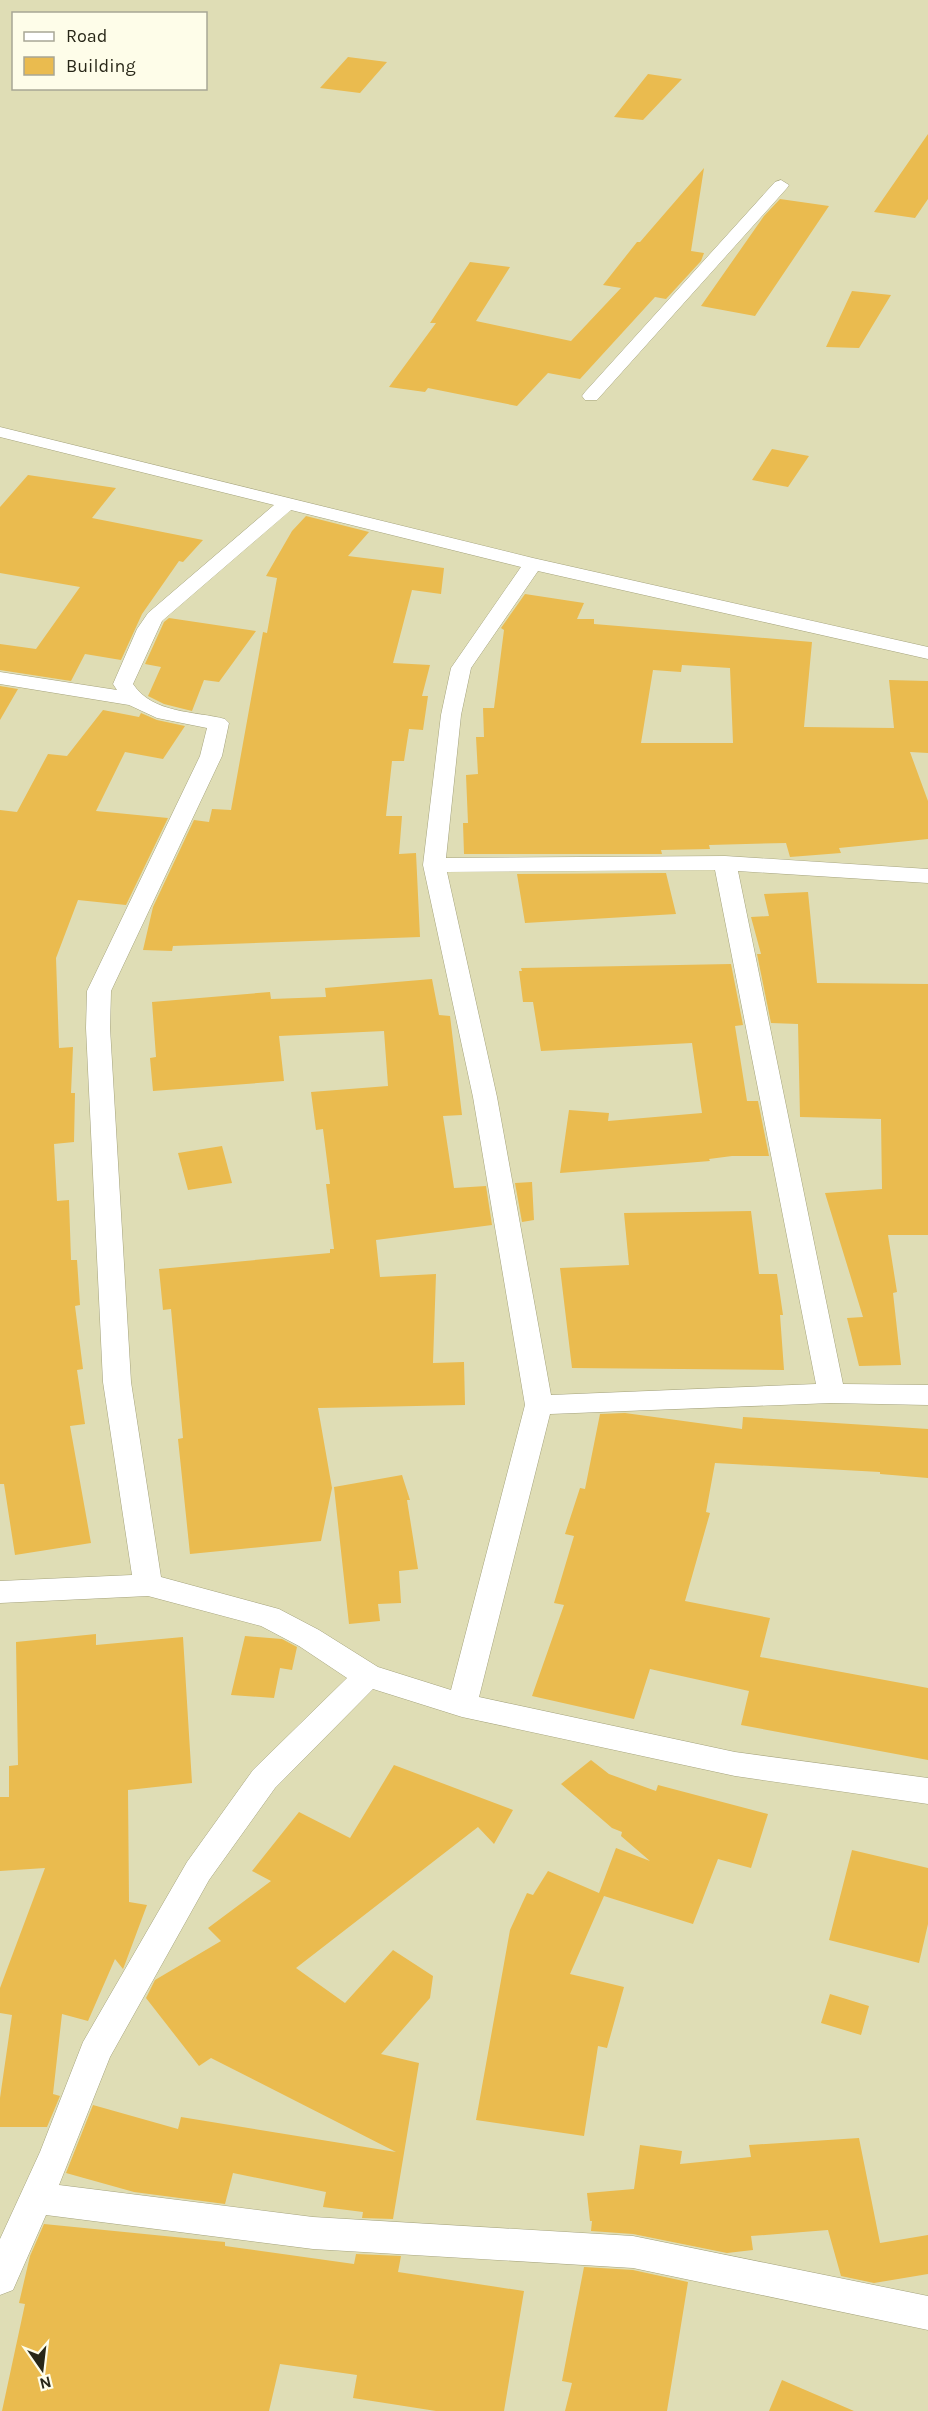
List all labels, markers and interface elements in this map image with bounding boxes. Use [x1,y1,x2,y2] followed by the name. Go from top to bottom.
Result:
[12,12,207,90] legend
[66,25,107,47] text: Road
[66,55,136,77] text: Building
[12,2339,72,2399] north arrow
[38,2372,53,2394] text: N

